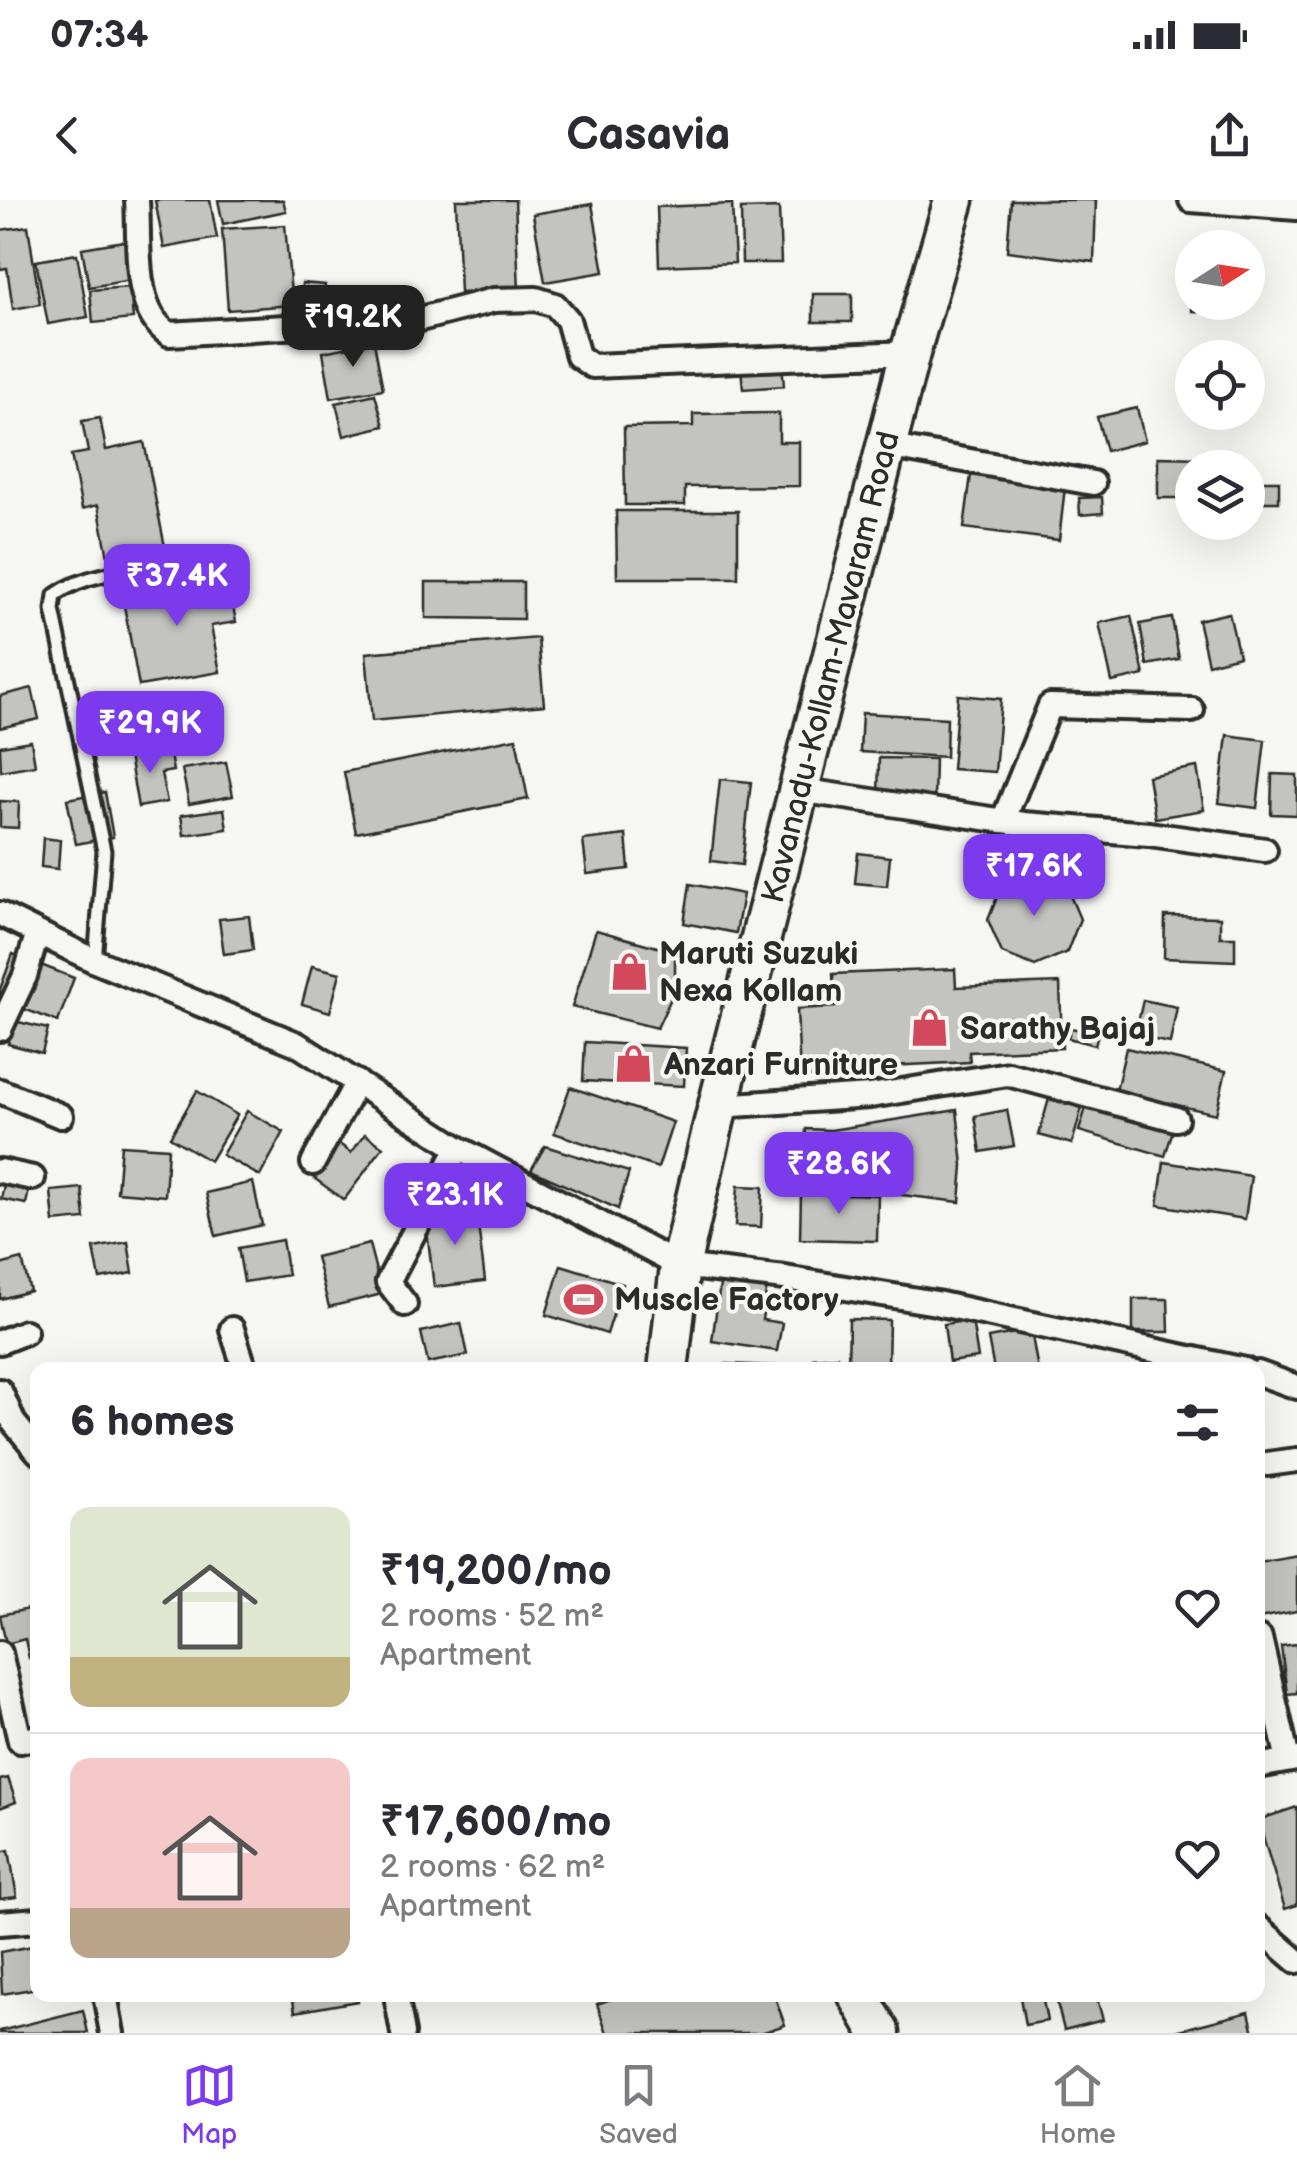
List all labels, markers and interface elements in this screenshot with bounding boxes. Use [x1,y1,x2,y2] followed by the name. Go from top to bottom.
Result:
[50,13,148,58] text: 07:34
[40,108,95,163] icon: back
[567,108,730,163] text: Casavia
[1202,108,1257,163] icon: share
[1175,230,1265,320] north arrow
[1175,230,1265,540] map controls
[272,285,434,370] pin: ₹19.2K
[304,298,402,337] text: ₹19.2K
[1175,340,1265,430] button: locate
[754,427,909,907] street label: Kavanadu-Kollam-Mavaram Road
[1175,450,1265,540] button: layers
[96,544,258,629] pin: ₹37.4K
[126,557,228,596] text: ₹37.4K
[69,691,231,776] pin: ₹29.9K
[98,704,202,743] text: ₹29.9K
[953,834,1115,919] pin: ₹17.6K
[985,847,1083,886] text: ₹17.6K
[659,935,858,1011] place label: Maruti Suzuki Nexa Kollam
[608,950,650,992] shop icon: Maruti Suzuki Nexa Kollam
[909,1007,951,1049] shop icon: Sarathy Bajaj
[960,1010,1155,1049] place label: Sarathy Bajaj
[613,1043,655,1085] shop icon: Anzari Furniture
[663,1046,898,1085] place label: Anzari Furniture
[758,1132,920,1217] pin: ₹28.6K
[787,1145,891,1184] text: ₹28.6K
[374,1163,536,1248] pin: ₹23.1K
[406,1176,504,1215] text: ₹23.1K
[563,1278,605,1320] sports icon: Muscle Factory
[614,1281,839,1320] place label: Muscle Factory
[1170,1395,1225,1450] icon: filters
[70,1397,234,1448] text: 6 homes
[380,1546,612,1597] text: ₹19,200/mo
[150,1547,270,1667] icon: home
[1170,1580,1225,1635] icon: heart
[380,1597,604,1636] text: 2 rooms · 52 m²
[380,1636,531,1675] text: Apartment
[380,1797,611,1848] text: ₹17,600/mo
[150,1798,270,1918] icon: home
[1170,1831,1225,1886] icon: heart
[380,1848,605,1887] text: 2 rooms · 62 m²
[380,1887,531,1926] text: Apartment
[181,2058,237,2151] tab: Map
[599,2058,678,2151] tab: Saved
[1040,2058,1116,2151] tab: Home

